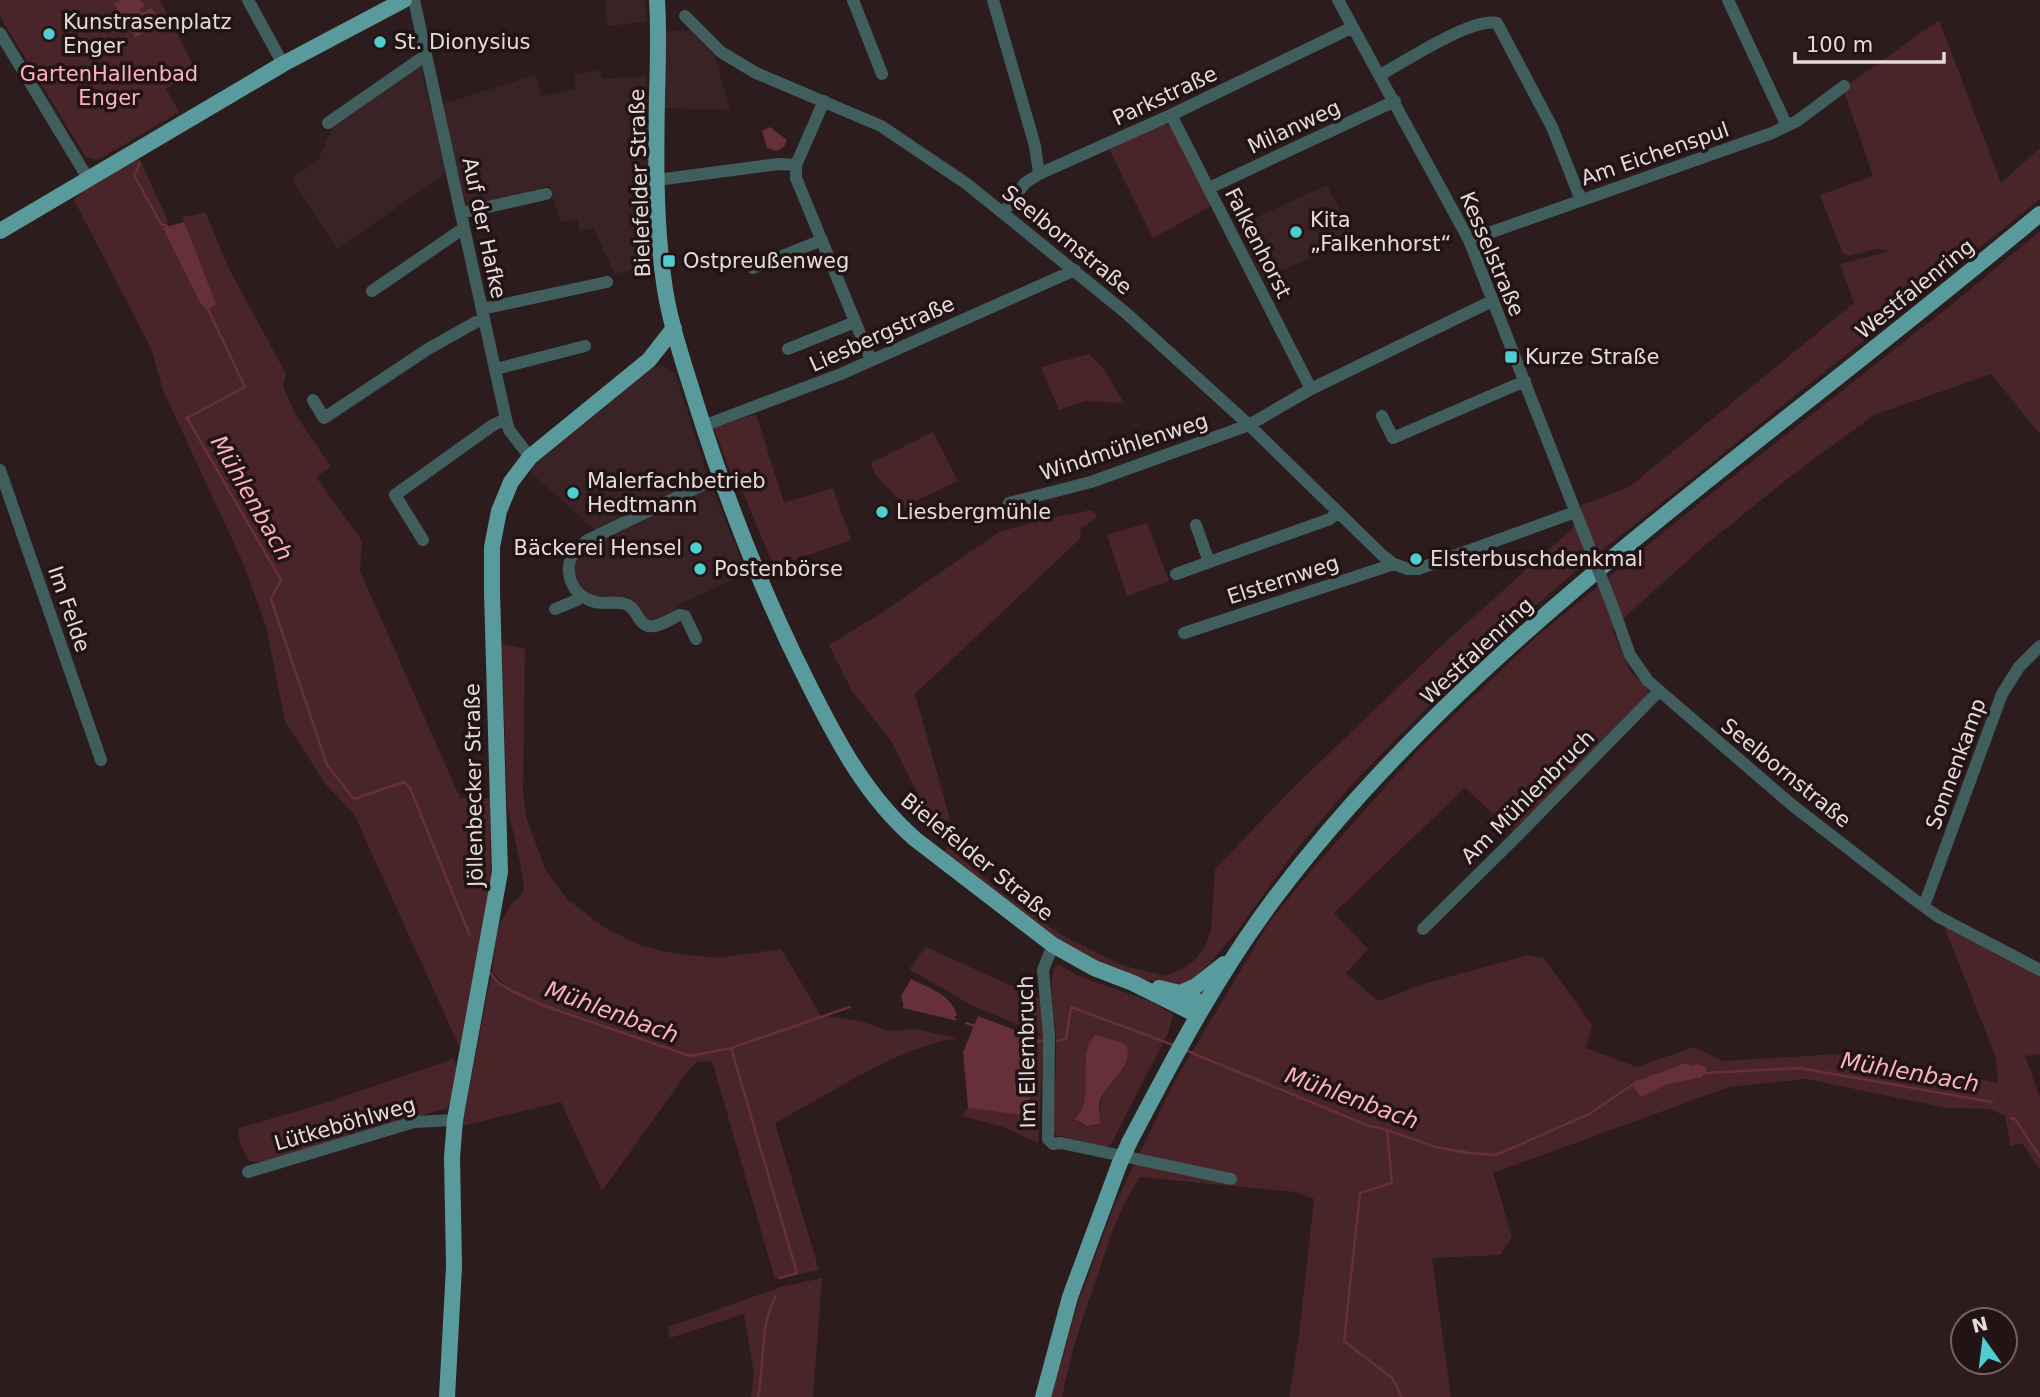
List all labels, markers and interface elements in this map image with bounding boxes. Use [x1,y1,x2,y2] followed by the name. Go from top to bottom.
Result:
[63,10,231,58] place label: Kunstrasenplatz Enger
[1795,21,1944,65] scale bar
[41,26,57,42] marker: Kunstrasenplatz Enger
[394,30,531,54] place label: St. Dionysius
[1806,33,1873,57] text: 100 m
[372,34,388,50] marker: St. Dionysius
[1109,61,1221,131] street label: Parkstraße
[20,62,198,110] park label: GartenHallenbad Enger
[625,88,655,278] street label: Bielefelder Straße
[1244,95,1344,159] street label: Milanweg
[1578,117,1732,191] street label: Am Eichenspul
[457,155,511,301] street label: Auf der Hafke
[997,180,1137,300] street label: Seelbornstraße
[1220,184,1296,302] street label: Falkenhorst
[1455,188,1529,320] street label: Kesselstraße
[1310,208,1451,256] place label: Kita „Falkenhorst“
[1288,224,1304,240] marker: Kita „Falkenhorst“
[1851,234,1979,344] street label: Westfalenring
[683,249,849,273] place label: Ostpreußenweg
[661,253,677,269] marker: Ostpreußenweg
[806,291,958,377] street label: Liesbergstraße
[1525,345,1660,369] place label: Kurze Straße
[1503,349,1519,365] marker: Kurze Straße
[1037,408,1211,486] street label: Windmühlenweg
[206,431,298,565] water label: Mühlenbach
[587,469,766,517] place label: Malerfachbetrieb Hedtmann
[565,485,581,501] marker: Malerfachbetrieb Hedtmann
[896,500,1051,524] place label: Liesbergmühle
[874,504,890,520] marker: Liesbergmühle
[514,536,682,560] place label: Bäckerei Hensel
[688,540,704,556] marker: Bäckerei Hensel
[1430,547,1643,571] place label: Elsterbuschdenkmal
[1224,551,1342,609] street label: Elsternweg
[1408,551,1424,567] marker: Elsterbuschdenkmal
[714,557,843,581] place label: Postenbörse
[692,561,708,577] marker: Postenbörse
[43,563,95,655] street label: Im Felde
[1416,593,1538,709] street label: Westfalenring
[460,683,488,889] street label: Jöllenbecker Straße
[1921,695,1991,833] street label: Sonnenkamp
[1716,713,1856,833] street label: Seelbornstraße
[1456,725,1600,869] street label: Am Mühlenbruch
[896,788,1058,926] street label: Bielefelder Straße
[1014,975,1040,1129] street label: Im Ellernbruch
[542,976,682,1048] water label: Mühlenbach
[1839,1047,1981,1097] water label: Mühlenbach
[1282,1062,1422,1134] water label: Mühlenbach
[272,1092,418,1156] street label: Lütkeböhlweg
[1949,1306,2019,1376] north arrow
[1970,1312,1990,1337] text: N

